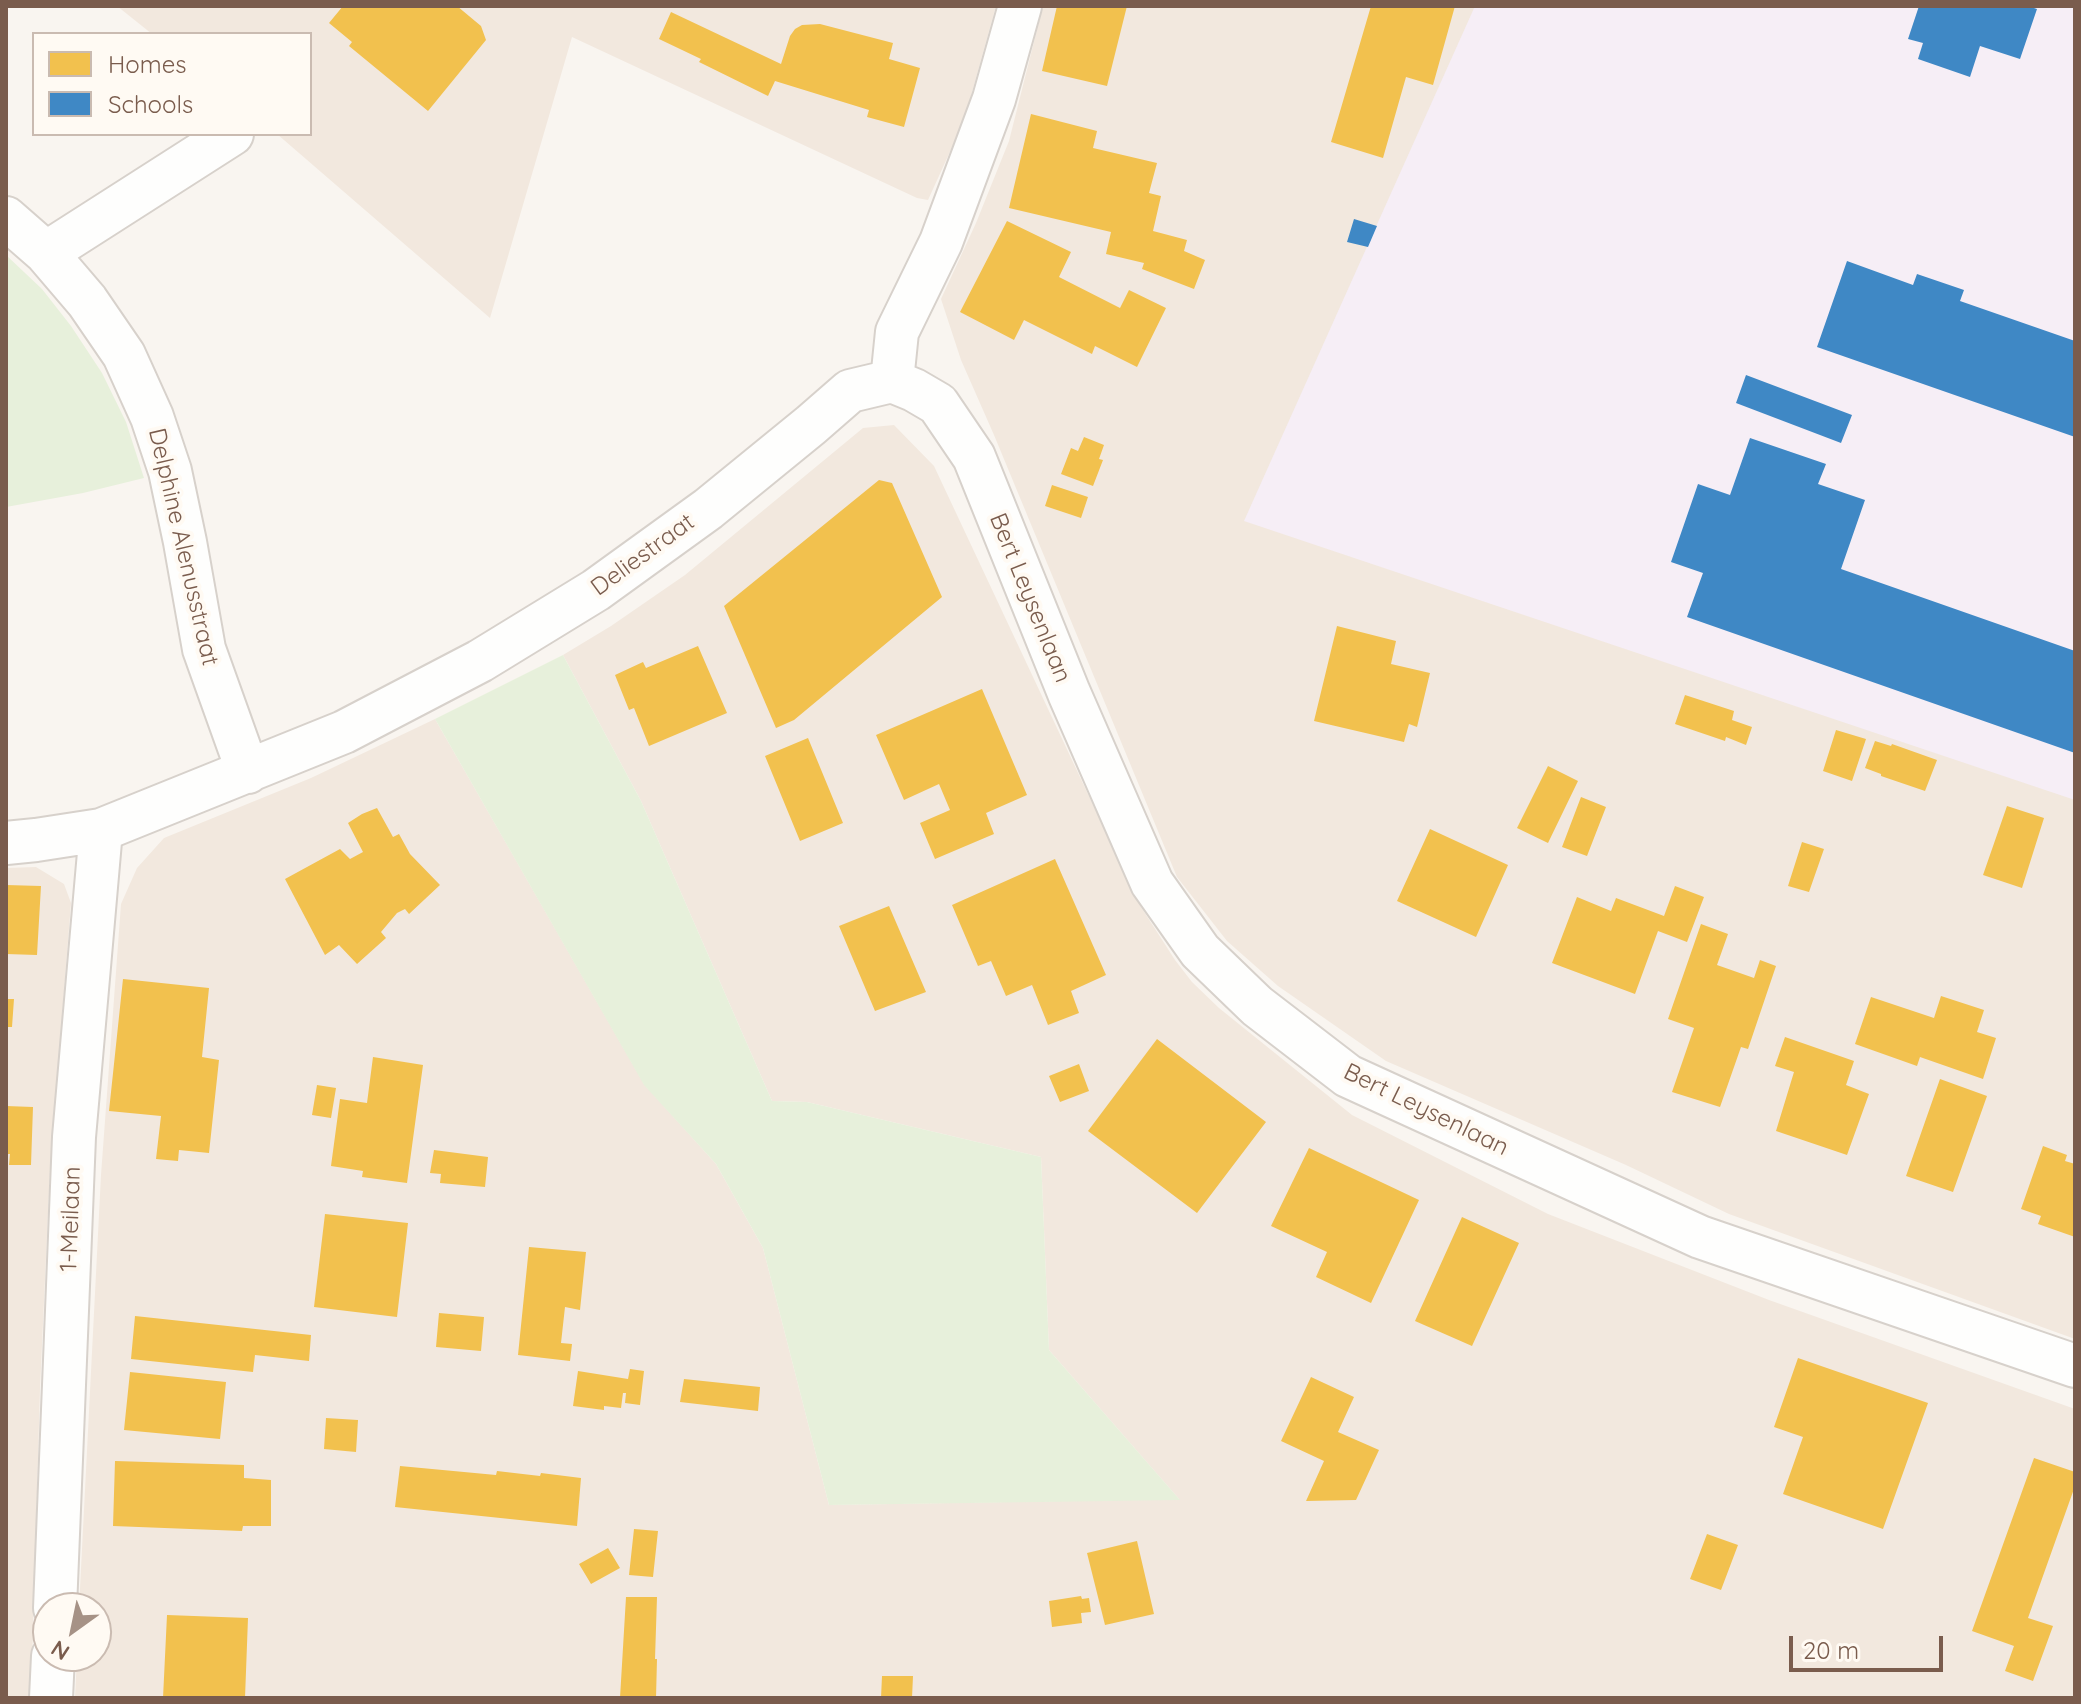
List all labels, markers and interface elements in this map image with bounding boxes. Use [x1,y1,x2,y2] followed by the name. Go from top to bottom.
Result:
[32,32,312,136] legend
[108,49,186,79] text: Homes
[108,89,193,119] text: Schools
[142,425,224,669] street label: Delphine Alenusstraat
[586,508,700,602] street label: Deliestraat
[983,509,1077,687] street label: Bert Leysenlaan
[1339,1058,1513,1162] street label: Bert Leysenlaan
[55,1166,87,1272] street label: 1-Meilaan
[32,1592,112,1672] north arrow
[1793,1620,1947,1670] scale bar
[46,1634,74,1667] text: N
[1803,1635,1859,1665] text: 20 m

